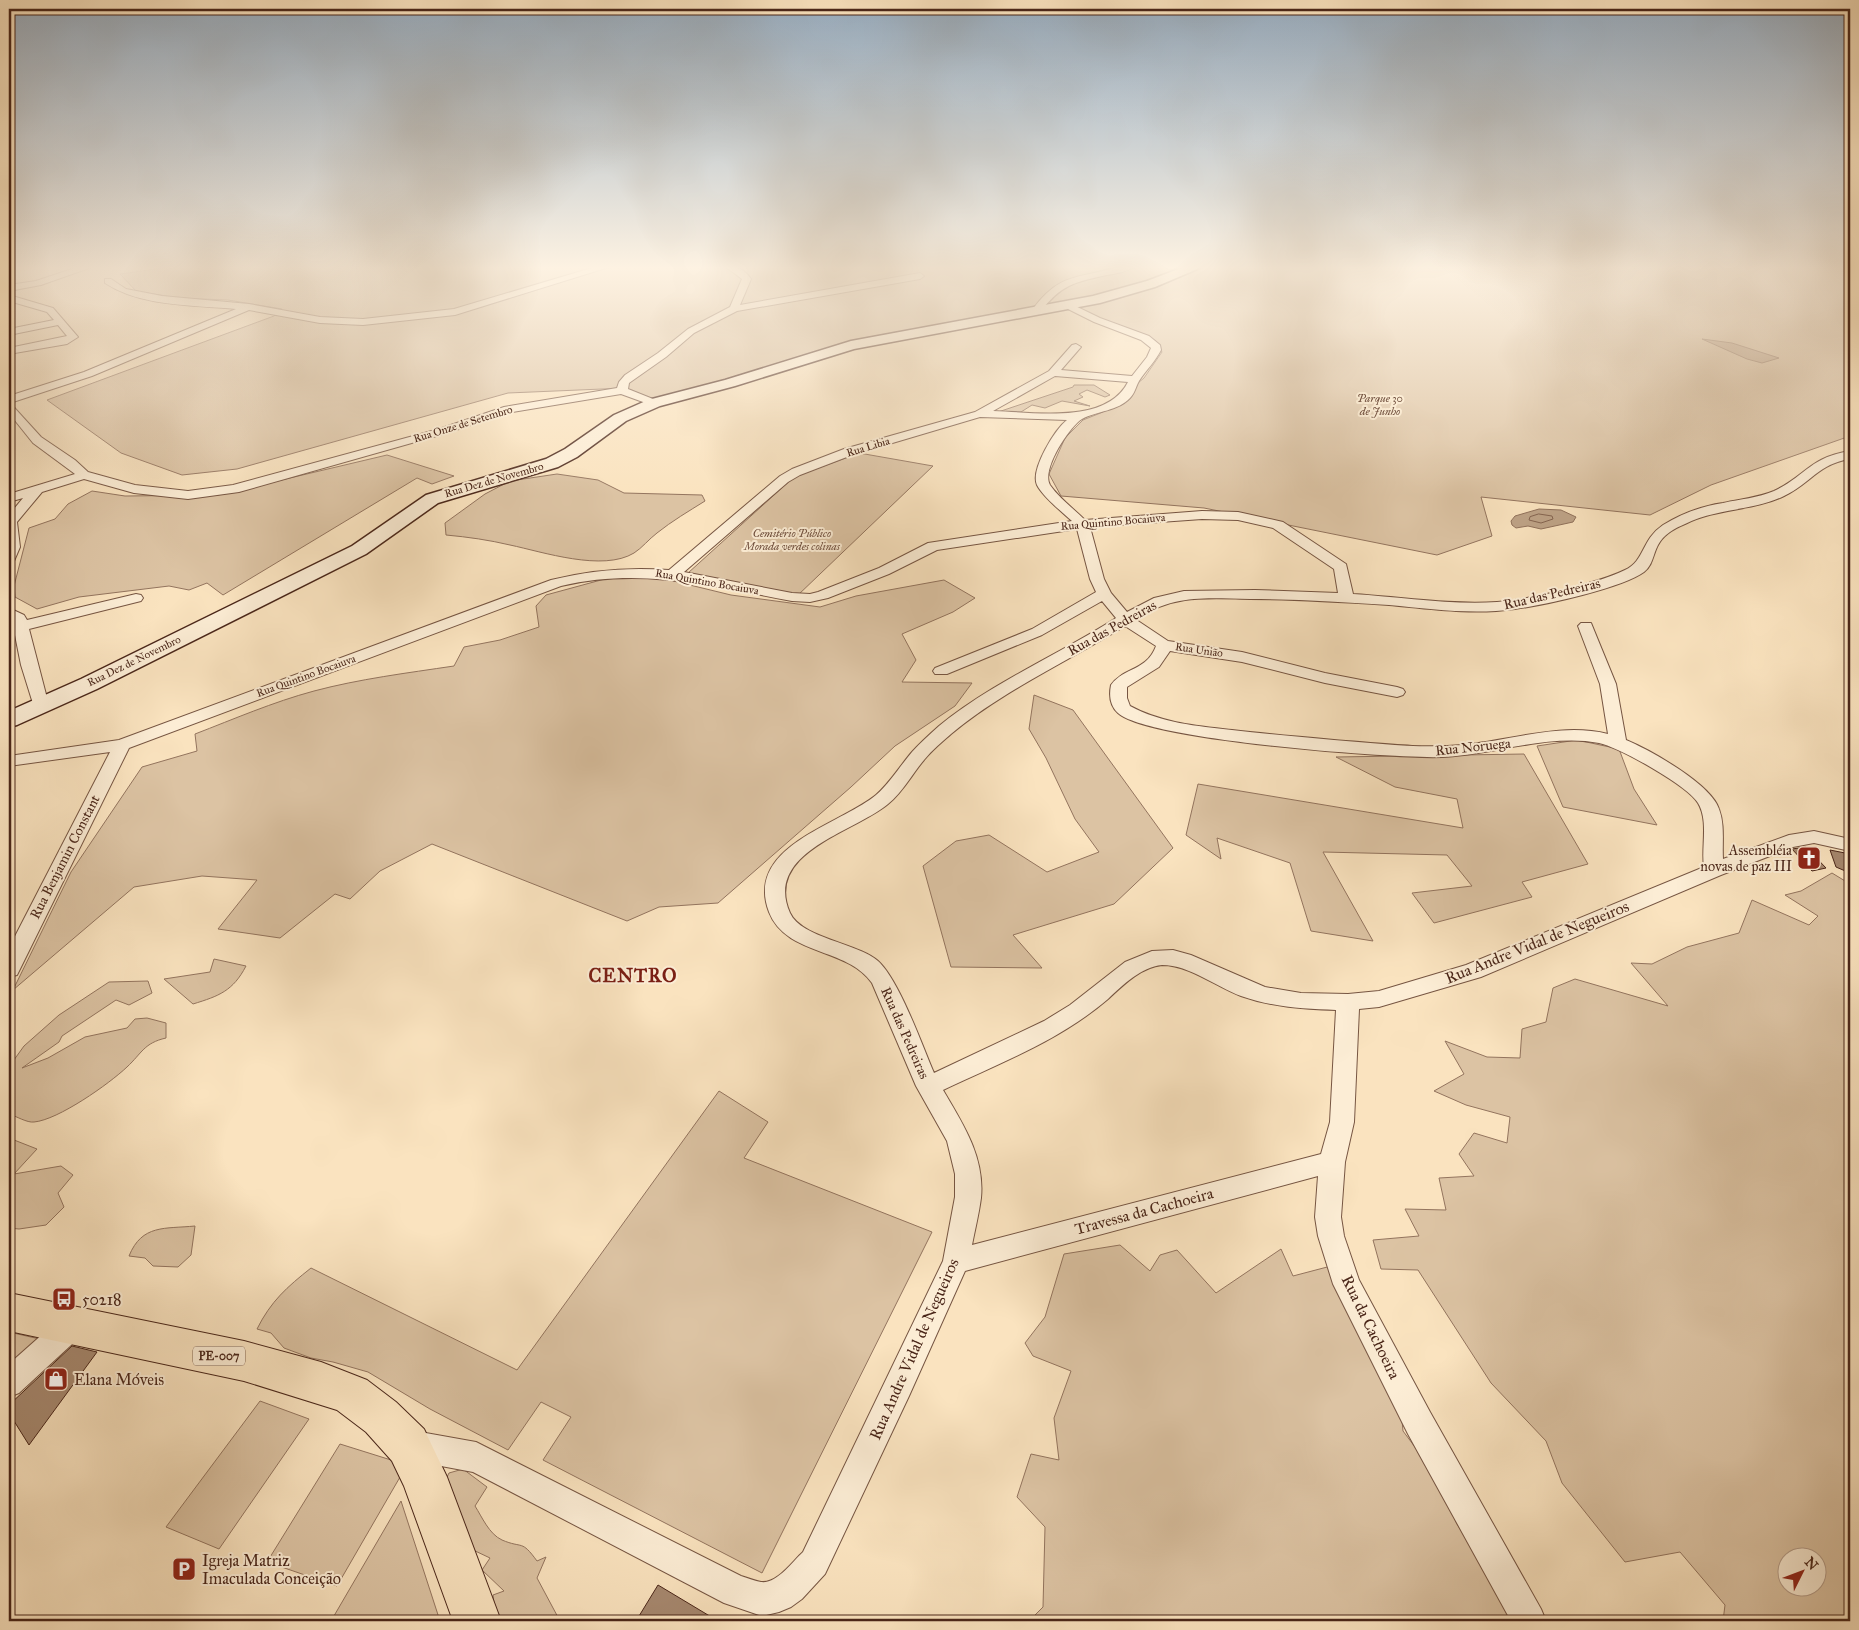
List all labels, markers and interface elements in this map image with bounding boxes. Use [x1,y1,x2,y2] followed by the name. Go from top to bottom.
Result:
[1357,392,1403,418] park label: Parque 30 de Junho
[412,403,514,445] street label: Rua Onze de Setembro
[845,434,892,460] street label: Rua Libia
[443,460,545,500] street label: Rua Dez de Novembro
[1060,511,1166,533] street label: Rua Quintino Bocaiuva
[743,527,841,553] park label: Cemitério Público Morada verdes colinas
[654,566,760,598] street label: Rua Quintino Bocaiuva
[1502,575,1602,613] street label: Rua das Pedreiras
[1065,597,1159,659] street label: Rua das Pedreiras
[85,633,183,689] street label: Rua Dez de Novembro
[1174,640,1224,660] street label: Rua União
[255,652,358,700] street label: Rua Quintino Bocaiuva
[1434,735,1512,759] street label: Rua Noruega
[26,792,104,922] street label: Rua Benjamin Constant
[1700,842,1792,875] place label: Assembléia novas de paz III
[1796,845,1822,871] church icon: Assembléia novas de paz III
[1442,896,1632,989] street label: Rua Andre Vidal de Negueiros
[588,964,678,987] district label: CENTRO
[877,984,933,1082] street label: Rua das Pedreiras
[1073,1183,1216,1239] street label: Travessa da Cachoeira
[865,1255,964,1443] street label: Rua Andre Vidal de Negueiros
[1338,1272,1404,1382] street label: Rua da Cachoeira
[51,1286,77,1312] bus stop icon: 50218
[82,1290,121,1309] place label: 50218
[193,1346,245,1365] road number: PE-007
[43,1366,69,1392] shop icon: Elana Móveis
[74,1370,164,1389] place label: Elana Móveis
[1776,1548,1826,1598] north arrow
[202,1551,341,1588] place label: Igreja Matriz Imaculada Conceição
[1801,1554,1822,1574] text: N
[171,1556,197,1582] parking icon: Igreja Matriz Imaculada Conceição

